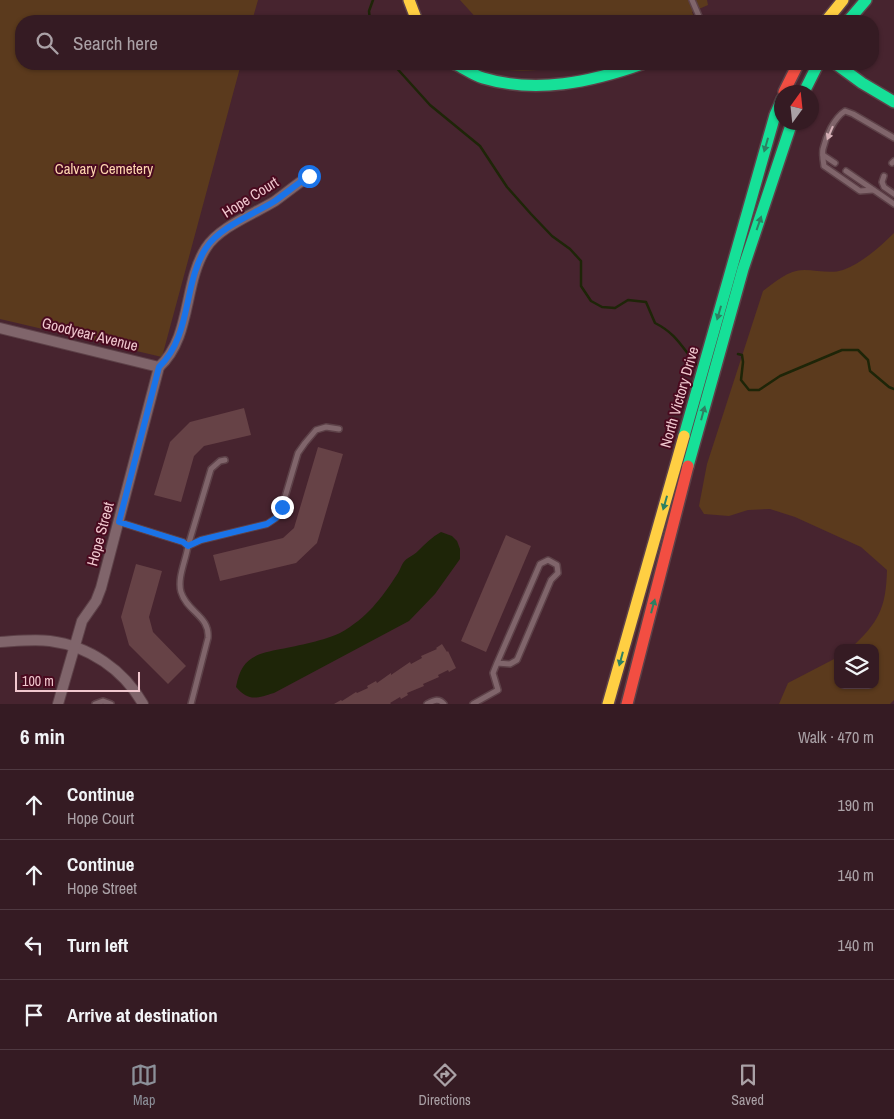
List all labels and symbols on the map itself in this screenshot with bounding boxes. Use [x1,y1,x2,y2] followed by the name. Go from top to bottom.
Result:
[774,85,819,130] north arrow
[825,126,833,140] one-way arrow
[762,138,770,153] one-way arrow
[55,158,154,179] park label: Calvary Cemetery
[298,165,321,188] route start
[218,171,283,223] street label: Hope Court
[755,215,763,230] one-way arrow
[714,305,722,320] one-way arrow
[40,312,140,356] street label: Goodyear Avenue
[655,344,704,450] street label: North Victory Drive
[699,406,707,421] one-way arrow
[271,496,294,519] route end
[660,496,668,511] one-way arrow
[81,499,119,568] street label: Hope Street
[649,599,657,614] one-way arrow
[616,652,624,667] one-way arrow
[15,669,140,692] scale bar

